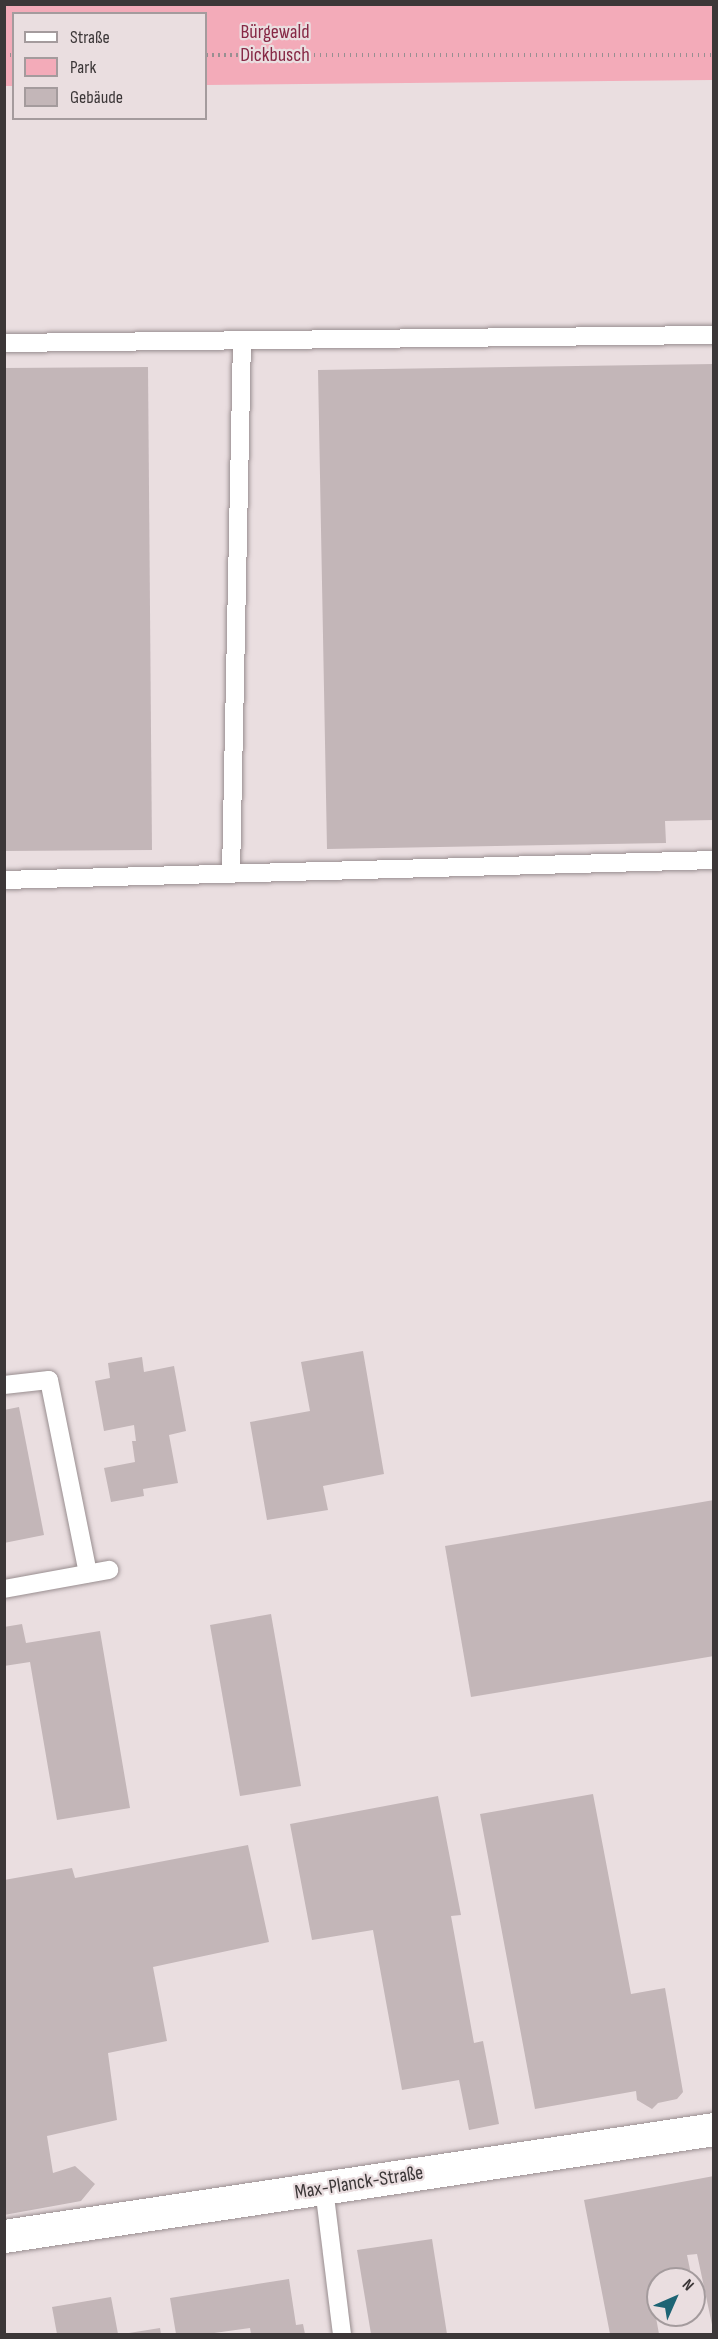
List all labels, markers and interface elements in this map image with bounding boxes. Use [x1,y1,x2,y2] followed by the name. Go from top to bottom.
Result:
[12,12,207,120] legend
[240,21,310,68] park label: Bürgewald Dickbusch
[70,27,110,48] text: Straße
[70,57,96,78] text: Park
[70,87,123,108] text: Gebäude
[293,2161,425,2205] street label: Max-Planck-Straße
[646,2267,706,2327] north arrow
[678,2276,697,2295] text: N

